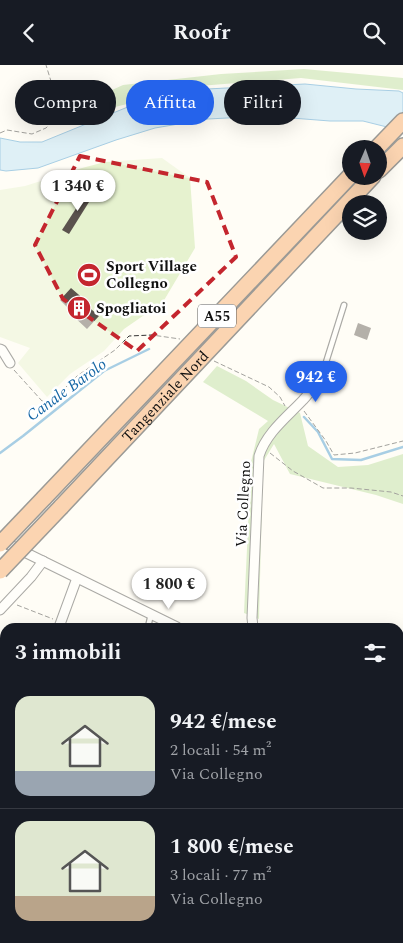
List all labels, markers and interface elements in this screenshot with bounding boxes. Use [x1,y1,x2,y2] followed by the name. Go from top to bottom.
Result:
[173,16,230,49] text: Roofr
[15,19,43,47] icon: back
[360,19,388,47] icon: search
[15,80,116,125] chip: Compra
[126,80,214,125] chip: Affitta
[224,80,301,125] chip: Filtri
[342,140,388,185] north arrow
[342,140,387,240] map controls
[32,169,124,212] pin: 1 340 €
[52,174,104,198] text: 1 340 €
[342,195,387,240] button: layers
[106,255,197,295] place label: Sport Village Collegno
[76,262,102,288] sports icon: Sport Village Collegno
[66,295,92,321] building icon: Spogliatoi
[96,297,166,320] place label: Spogliatoi
[198,305,236,327] road number: A55
[117,346,215,448] street label: Tangenziale Nord
[21,352,112,427] water label: Canale Barolo
[281,361,351,403] pin: 942 €
[296,365,336,389] text: 942 €
[230,460,257,548] street label: Via Collegno
[123,567,215,610] pin: 1 800 €
[143,572,195,596] text: 1 800 €
[15,637,121,669] text: 3 immobili
[361,639,389,667] icon: filters
[170,706,277,738] text: 942 €/mese
[55,716,115,776] icon: home
[170,738,271,762] text: 2 locali · 54 m²
[170,762,263,786] text: Via Collegno
[170,831,294,863] text: 1 800 €/mese
[55,841,115,901] icon: home
[170,863,271,887] text: 3 locali · 77 m²
[170,887,263,911] text: Via Collegno

